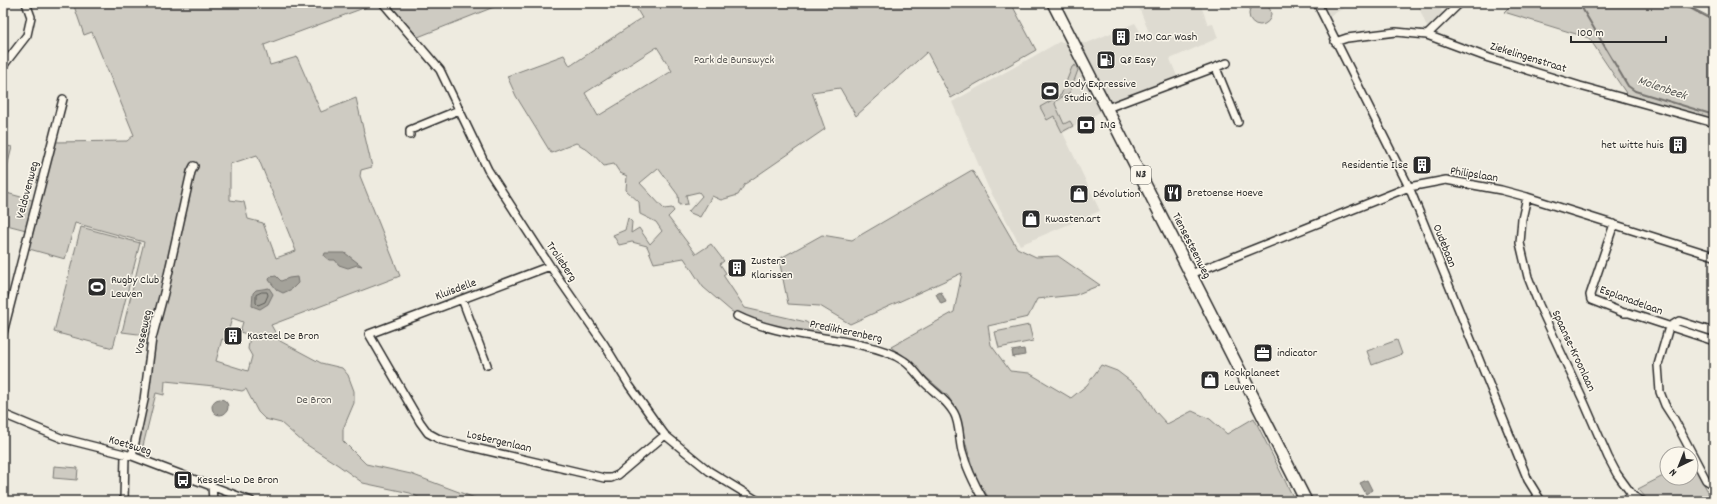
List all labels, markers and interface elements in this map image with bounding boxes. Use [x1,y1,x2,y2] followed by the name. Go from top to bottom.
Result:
[1571,18,1666,44] scale bar
[1577,25,1604,42] text: 100 m
[1110,26,1132,48] building icon: IMO Car Wash
[1135,29,1197,46] place label: IMO Car Wash
[1488,38,1569,78] street label: Ziekelingenstraat
[1095,49,1117,71] fuel station icon: Q8 Easy
[694,52,774,69] park label: Park de Bunswyck
[1120,52,1157,69] place label: Q8 Easy
[1635,72,1691,107] water label: Molenbeek
[1064,76,1136,107] place label: Body Expressive Studio
[1039,80,1061,102] sports icon: Body Expressive Studio
[1075,114,1097,136] bank icon: ING
[1100,117,1116,134] place label: ING
[1667,134,1689,156] building icon: het witte huis
[1601,137,1664,154] place label: het witte huis
[1411,154,1433,176] building icon: Residentie Ilse
[1342,157,1408,174] place label: Residentie Ilse
[12,159,44,221] street label: Veldovenweg
[1449,163,1500,187] street label: Philipslaan
[1131,166,1151,184] road number: N3
[1162,182,1184,204] restaurant icon: Bretoense Hoeve
[1068,183,1090,205] shop icon: Dévolution
[1187,185,1263,202] place label: Bretoense Hoeve
[1093,186,1141,203] place label: Dévolution
[1020,208,1042,230] shop icon: Kwasten.art
[1167,210,1215,282] street label: Tiensesteenweg
[1045,211,1101,228] place label: Kwasten.art
[1428,222,1460,270] street label: Oudebaan
[541,239,581,285] street label: Trolieberg
[751,253,793,284] place label: Zusters Klarissen
[726,257,748,279] building icon: Zusters Klarissen
[111,272,159,303] place label: Rugby Club Leuven
[433,275,479,305] street label: Kluisdelle
[86,276,108,298] sports icon: Rugby Club Leuven
[1597,282,1665,320] street label: Esplanadelaan
[131,308,157,356] street label: Vosseweg
[1547,308,1599,395] street label: Spaanse-Kroonlaan
[808,316,884,348] street label: Predikherenberg
[222,325,244,347] building icon: Kasteel De Bron
[247,328,320,345] place label: Kasteel De Bron
[1252,342,1274,364] office icon: indicator
[1277,345,1318,362] place label: indicator
[1224,365,1280,396] place label: Kookplaneet Leuven
[1199,369,1221,391] shop icon: Kookplaneet Leuven
[296,392,332,409] park label: De Bron
[465,426,533,458] street label: Losbergenlaan
[107,431,153,461] street label: Koetsweg
[1659,446,1699,486] north arrow
[1666,464,1681,480] text: N
[172,469,194,491] bus stop icon: Kessel-Lo De Bron
[197,472,279,489] place label: Kessel-Lo De Bron

